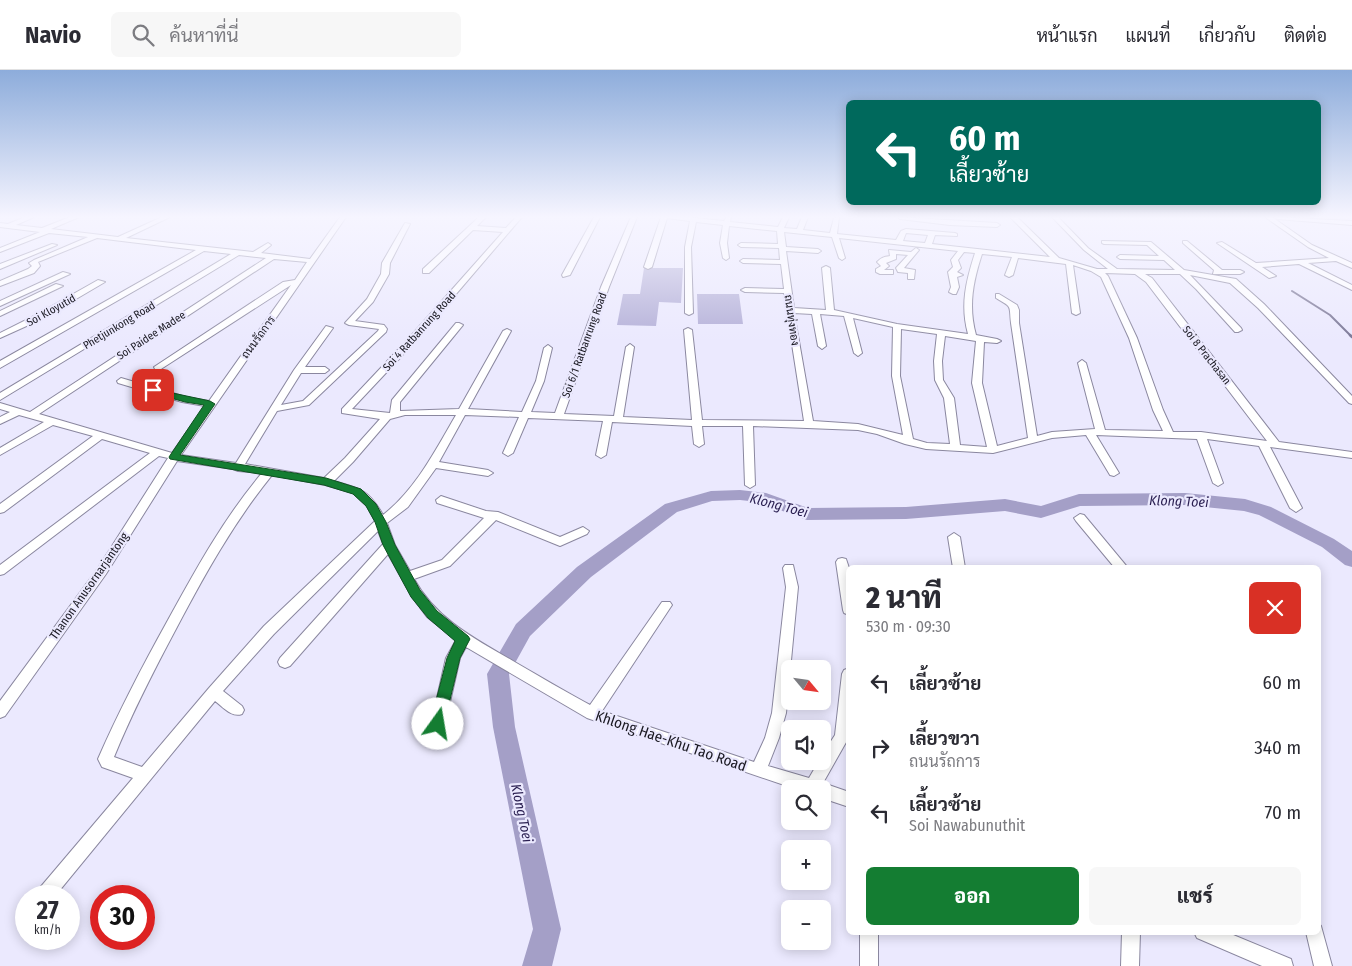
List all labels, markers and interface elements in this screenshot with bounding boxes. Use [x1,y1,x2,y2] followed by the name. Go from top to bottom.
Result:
[111,12,461,57] search box
[25,21,81,49] text: Navio
[129,21,157,49] icon: search
[169,24,239,47] text: ค้นหาที่นี่
[1036,25,1098,47] text: หน้าแรก
[1126,25,1170,47] text: แผนที่
[1198,25,1256,47] text: เกี่ยวกับ
[1284,25,1327,47] text: ติดต่อ
[949,117,1020,159] text: 60 m
[866,120,931,185] icon: left
[949,161,1029,188] text: เลี้ยวซ้าย
[380,289,458,374] street label: Soi 4 Ratbanrung Road
[559,291,610,400] street label: Soi 6/1 Ratbanrung Road
[25,292,78,329] street label: Soi Kloyutid
[780,294,803,347] street label: ถนนทุ่งทอง
[81,299,158,352] street label: Phetjunkong Road
[114,308,188,362] street label: Soi Paidee Madee
[238,313,278,361] street label: ถนนรัถการ
[1180,323,1234,387] street label: Soi 8 Prachasan
[132,369,174,411] pin
[139,376,167,404] icon: arrive
[748,490,810,522] water label: Klong Toei
[1149,492,1209,511] water label: Klong Toei
[47,529,132,642] street label: Thanon Anusornarjantong
[866,580,942,616] text: 2 นาที
[1249,582,1301,634] button: close
[866,617,951,636] text: 530 m · 09:30
[781,660,831,710] north arrow
[781,660,831,950] map controls
[866,669,894,697] icon: left
[1263,671,1301,694] text: 60 m
[909,672,981,695] text: เลี้ยวซ้าย
[411,697,463,749] position arrow
[593,707,749,775] street label: Khlong Hae-Khu Tao Road
[781,720,831,770] button: sound
[909,727,980,750] text: เลี้ยวขวา
[866,734,894,762] icon: right
[1254,736,1301,759] text: 340 m
[909,752,980,771] text: ถนนรัถการ
[781,780,831,830] button: search
[507,782,536,844] water label: Klong Toei
[909,793,981,816] text: เลี้ยวซ้าย
[866,799,894,827] icon: left
[1265,801,1301,824] text: 70 m
[909,816,1025,835] text: Soi Nawabunuthit
[781,840,831,890] button: +
[866,867,1079,925] button: ออก
[1089,867,1301,925] button: แชร์
[90,885,155,950] speed limit sign: 30
[36,896,59,926] text: 27
[781,900,831,950] button: −
[34,923,61,937] text: km/h

